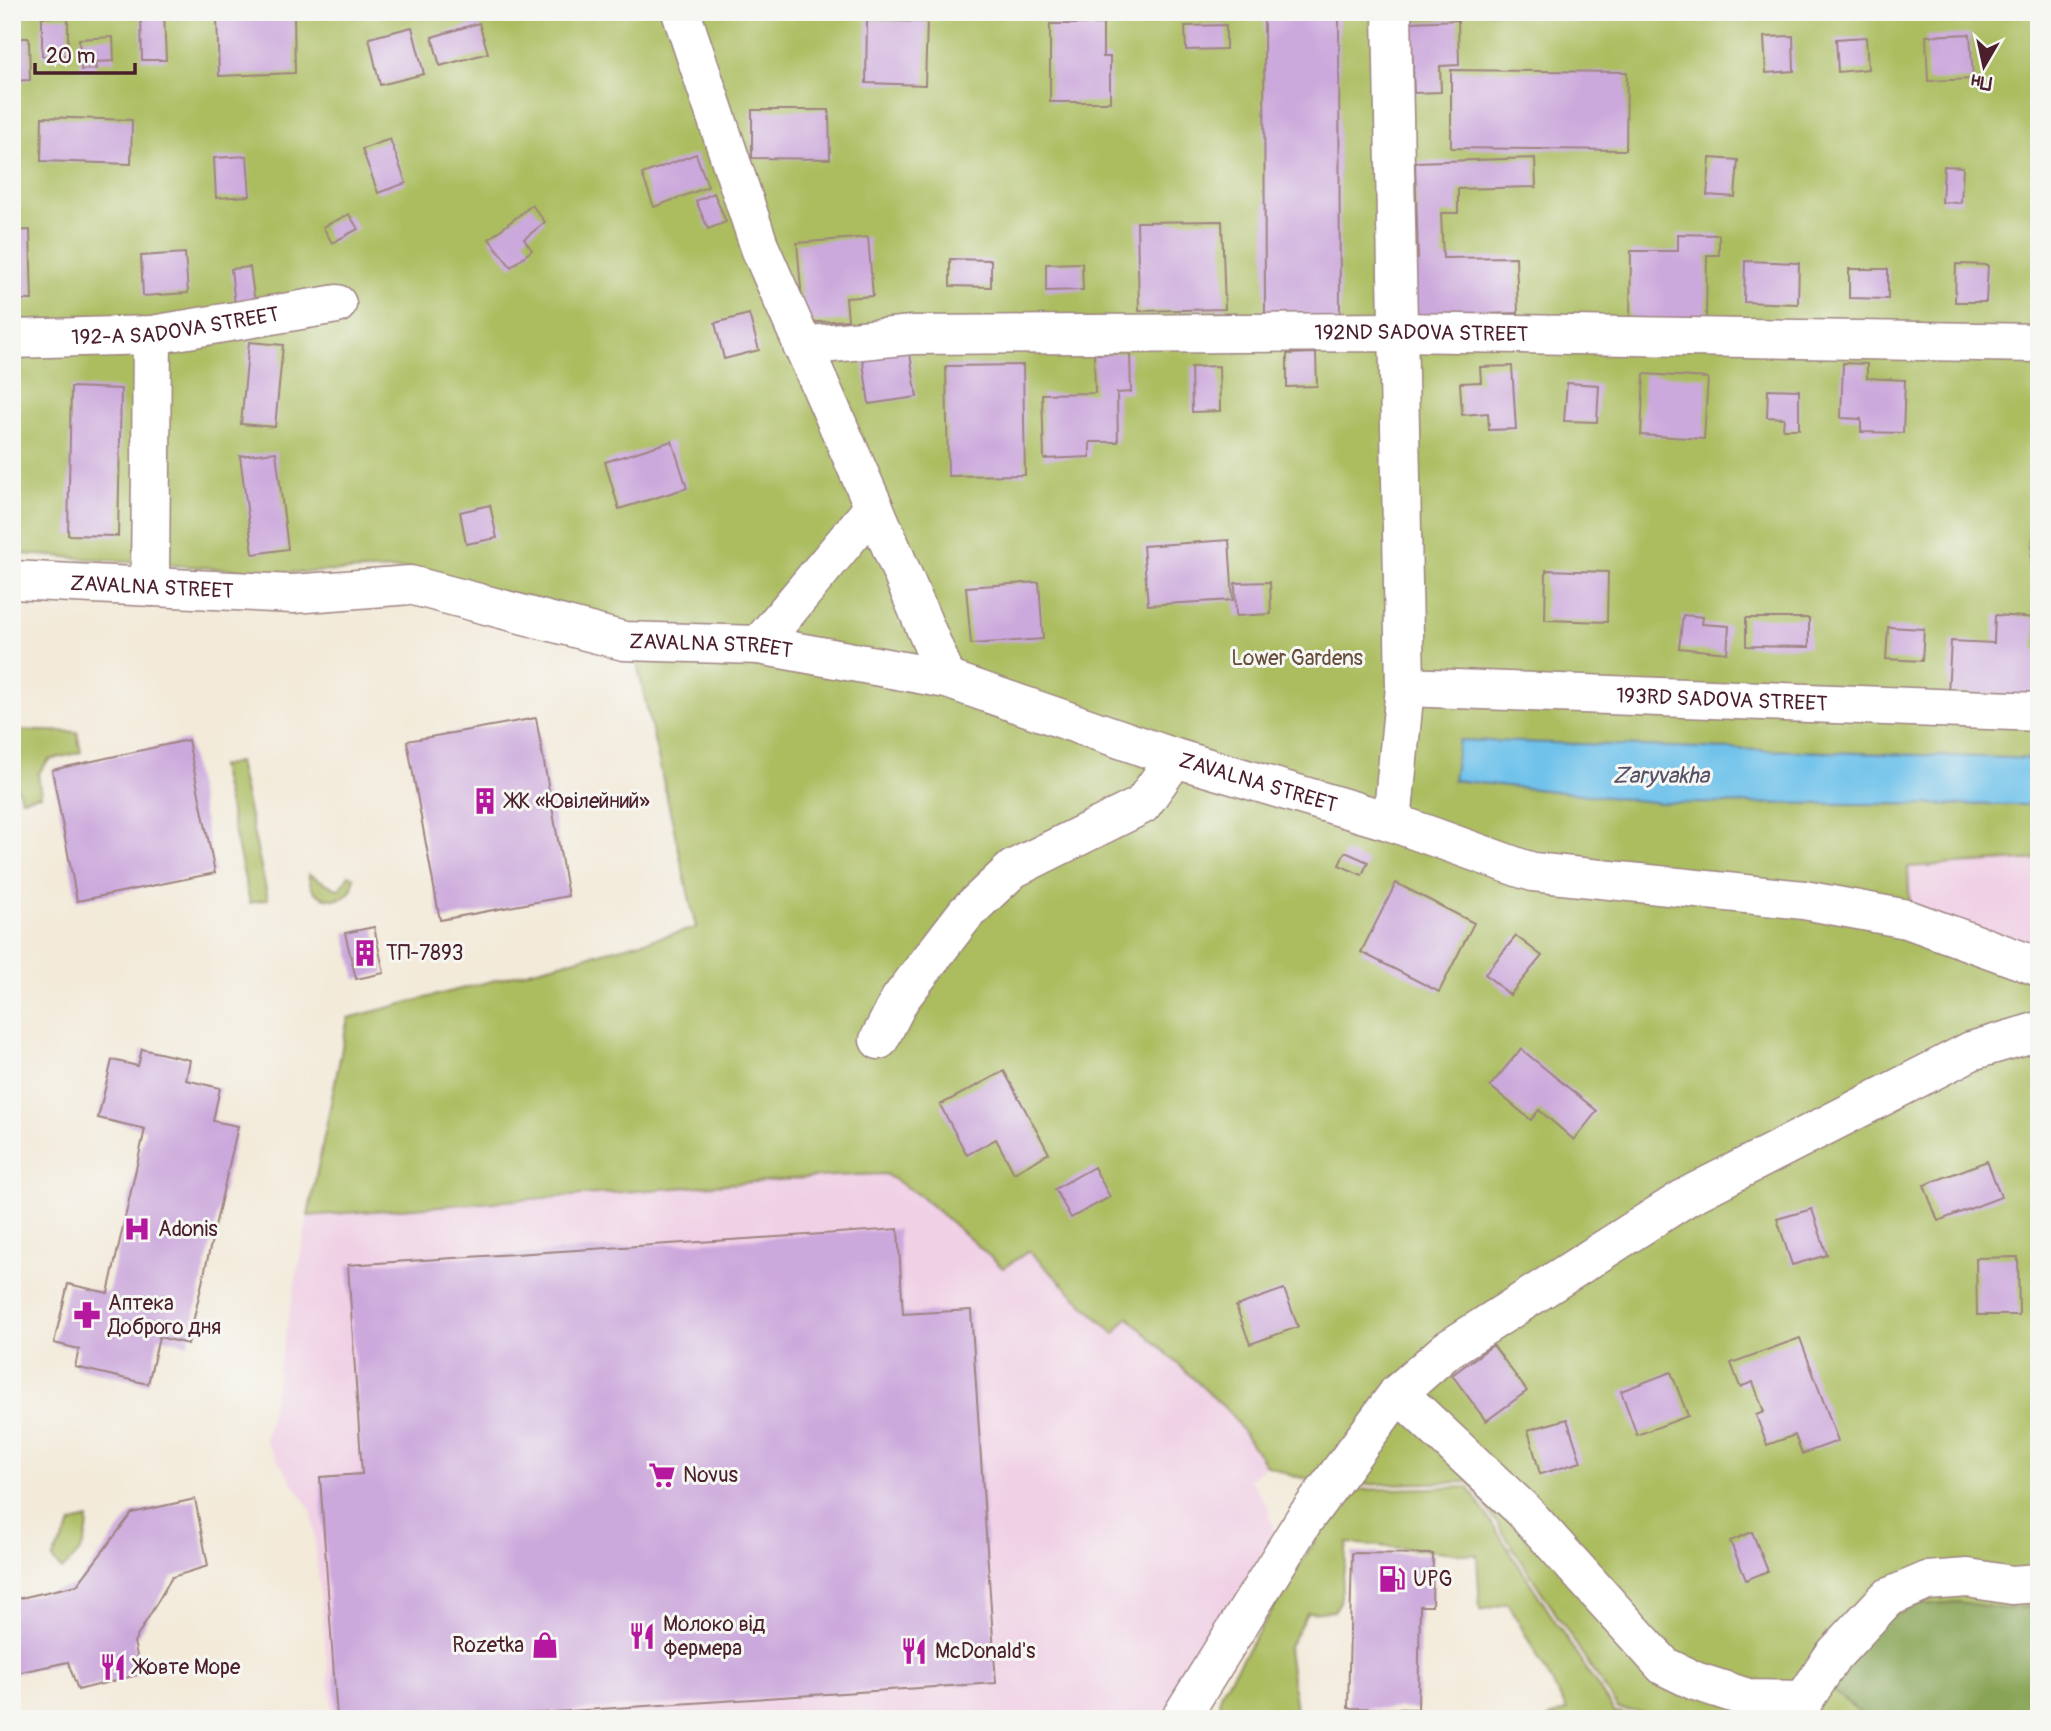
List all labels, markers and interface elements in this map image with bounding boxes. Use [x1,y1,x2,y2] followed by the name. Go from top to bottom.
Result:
[35,32,135,76] scale bar
[1950,32,2020,102] north arrow
[46,43,95,70] text: 20 m
[1969,68,1994,95] text: Пн
[71,301,281,351] street label: 192-A SADOVA STREET
[1314,319,1529,348] street label: 192ND SADOVA STREET
[69,570,235,605] street label: ZAVALNA STREET
[629,628,795,665] street label: ZAVALNA STREET
[1231,645,1363,672] park label: Lower Gardens
[1615,682,1828,718] street label: 193RD SADOVA STREET
[1176,747,1341,819] street label: ZAVALNA STREET
[1613,761,1711,790] water label: Zaryvakha
[470,786,500,816] building icon: ЖК «Ювілейний»
[503,788,650,815] place label: ЖК «Ювілейний»
[350,938,380,968] building icon: ТП-7893
[386,940,463,967] place label: ТП-7893
[122,1214,152,1244] hospital icon: Adonis
[158,1216,218,1243] place label: Adonis
[107,1290,221,1341] place label: Аптека Доброго дня
[72,1300,102,1330] pharmacy icon: Аптека Доброго дня
[647,1460,677,1490] supermarket icon: Novus
[683,1462,738,1489] place label: Novus
[1377,1564,1407,1594] fuel station icon: UPG
[1413,1566,1452,1593] place label: UPG
[663,1611,765,1662] place label: Молоко від фермера
[627,1621,657,1651] restaurant icon: Молоко від фермера
[530,1630,560,1660] shop icon: Rozetka
[452,1632,524,1659] place label: Rozetka
[899,1636,929,1666] restaurant icon: McDonald's
[935,1638,1036,1665] place label: McDonald's
[98,1652,128,1682] restaurant icon: Жовте Море
[131,1654,241,1681] place label: Жовте Море

